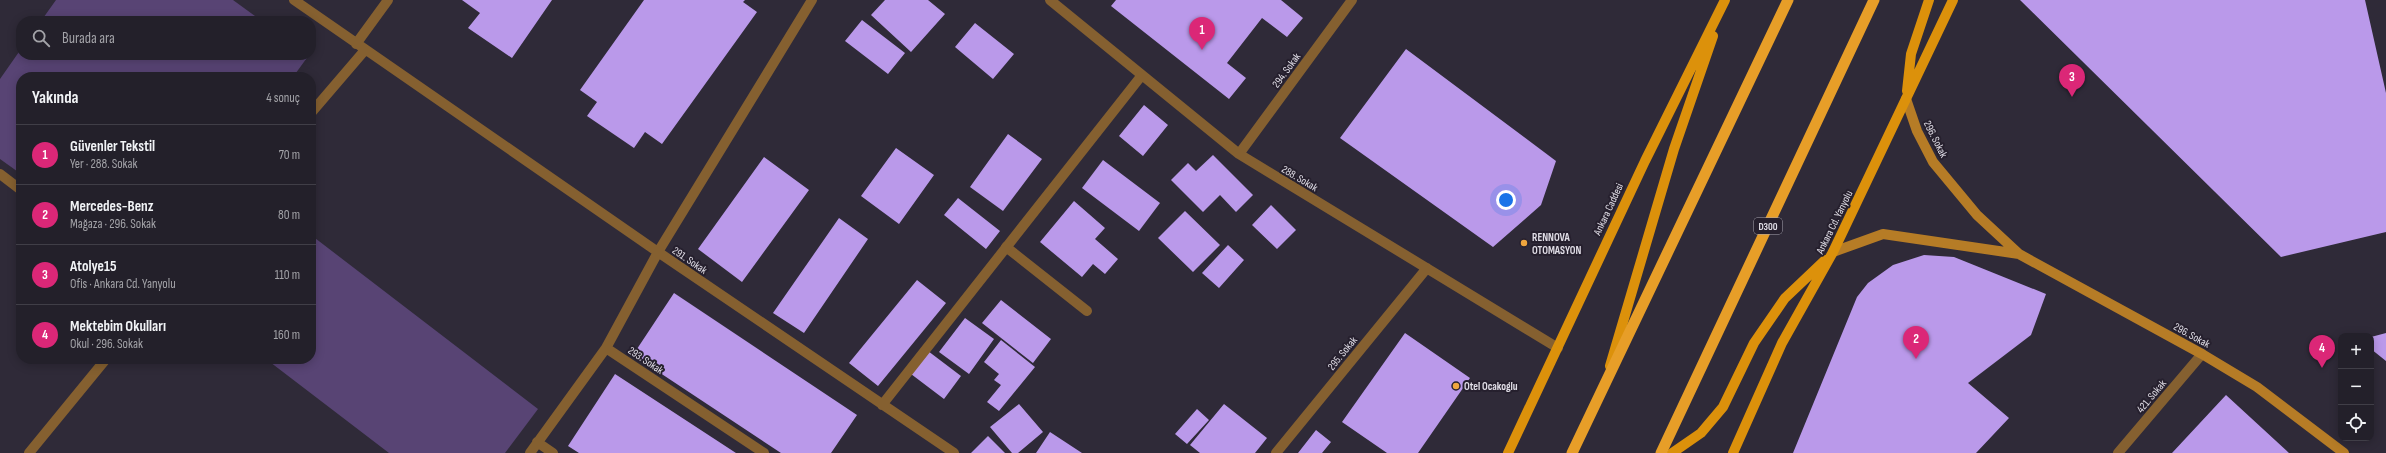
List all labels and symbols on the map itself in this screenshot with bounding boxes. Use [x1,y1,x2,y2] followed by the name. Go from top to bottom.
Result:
[1189,17,1215,50] pin: 1
[1269,50,1304,90] street label: 294. Sokak
[2059,64,2085,97] pin: 3
[1921,119,1951,161] street label: 296. Sokak
[1279,163,1321,195] street label: 288. Sokak
[1590,181,1626,238] street label: Ankara Caddesi
[1813,188,1856,257] street label: Ankara Cd. Yanyolu
[1496,190,1516,210] your location
[1754,218,1782,234] road number: D300
[1532,231,1582,257] place label: RENNOVA OTOMASYON
[1519,238,1529,248] marker: RENNOVA OTOMASYON
[670,244,710,277] street label: 291. Sokak
[2171,320,2213,351] street label: 296. Sokak
[1903,326,1929,359] pin: 2
[1325,333,1360,373] street label: 295. Sokak
[2309,335,2335,368] pin: 4
[626,344,666,377] street label: 293. Sokak
[2134,377,2169,415] street label: 421. Sokak
[1464,380,1518,393] place label: Otel Ocakoglu
[1451,381,1461,391] marker: Otel Ocakoglu

